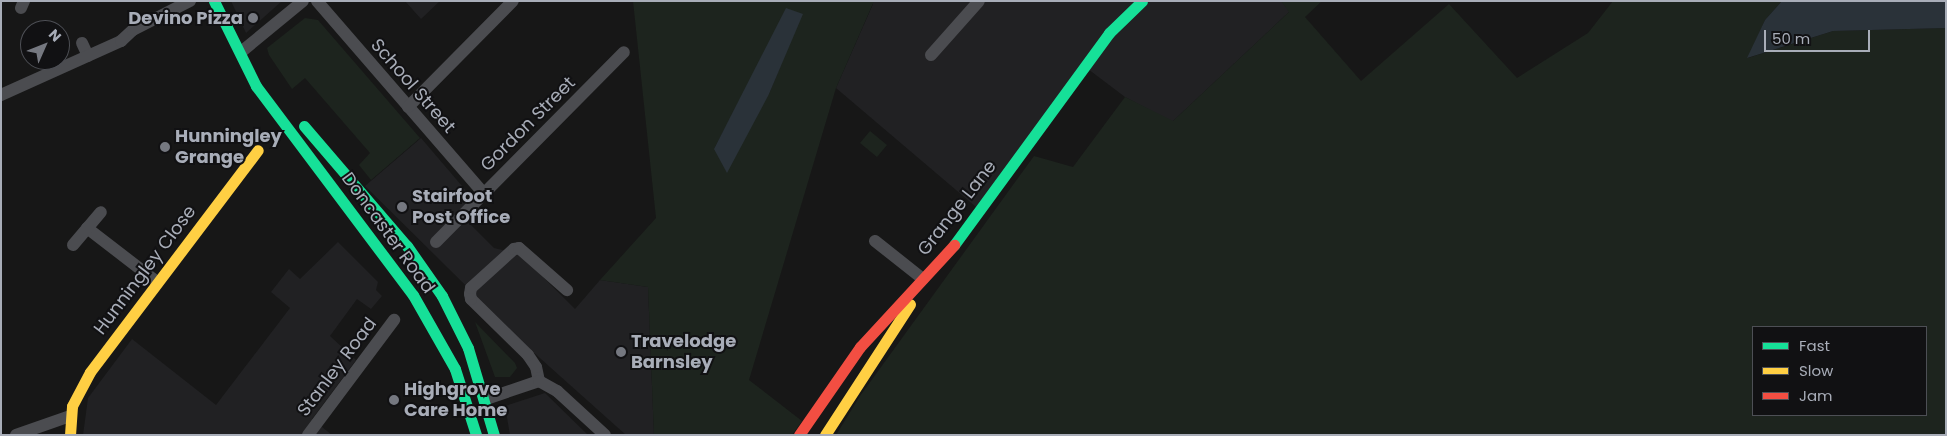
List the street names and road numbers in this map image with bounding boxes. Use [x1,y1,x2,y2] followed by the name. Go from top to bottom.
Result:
[366,34,460,138] street label: School Street
[476,72,580,176] street label: Gordon Street
[913,156,1001,260] street label: Grange Lane
[337,168,439,298] street label: Doncaster Road
[89,201,201,339] street label: Hunningley Close
[293,313,381,421] street label: Stanley Road

